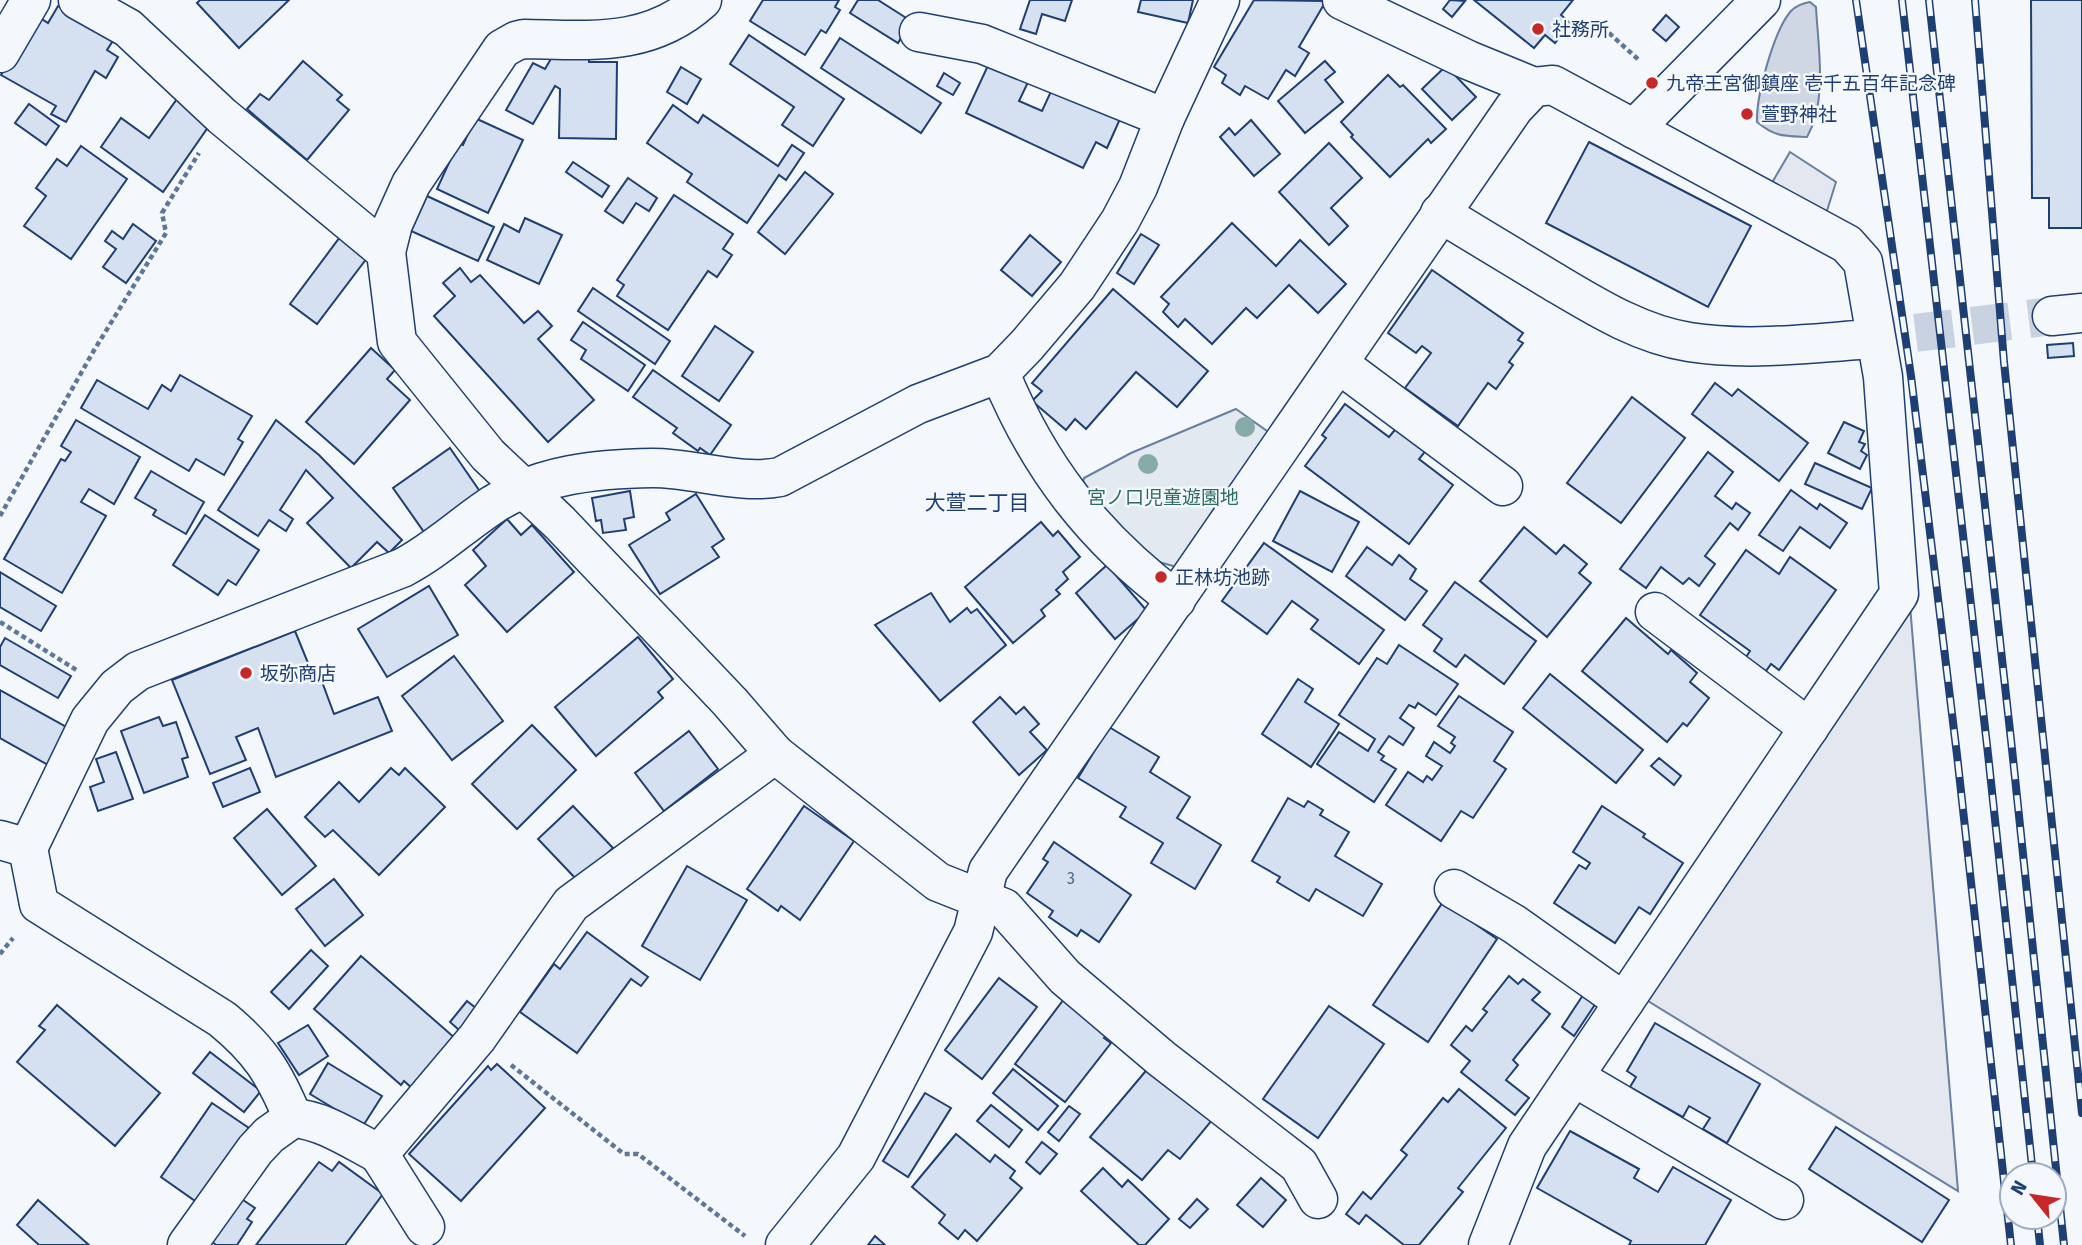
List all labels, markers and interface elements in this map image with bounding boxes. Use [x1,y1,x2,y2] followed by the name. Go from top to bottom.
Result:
[1552,18,1609,41] place label: 社務所
[1530,21,1546,37] marker: 社務所
[1666,72,1956,95] place label: 九帝王宮御鎮座 壱千五百年記念碑
[1644,75,1660,91] marker: 九帝王宮御鎮座 壱千五百年記念碑
[1761,103,1837,126] place label: 萱野神社
[1739,106,1755,122] marker: 萱野神社
[1087,486,1239,509] park label: 宮ノ口児童遊園地
[925,490,1030,516] district label: 大萱二丁目
[1175,566,1270,589] place label: 正林坊池跡
[1153,569,1169,585] marker: 正林坊池跡
[260,662,336,685] place label: 坂弥商店
[238,665,254,681] marker: 坂弥商店
[1067,869,1075,888] house number: 3
[1998,1161,2068,1231] north arrow
[2006,1177,2032,1199] text: N

